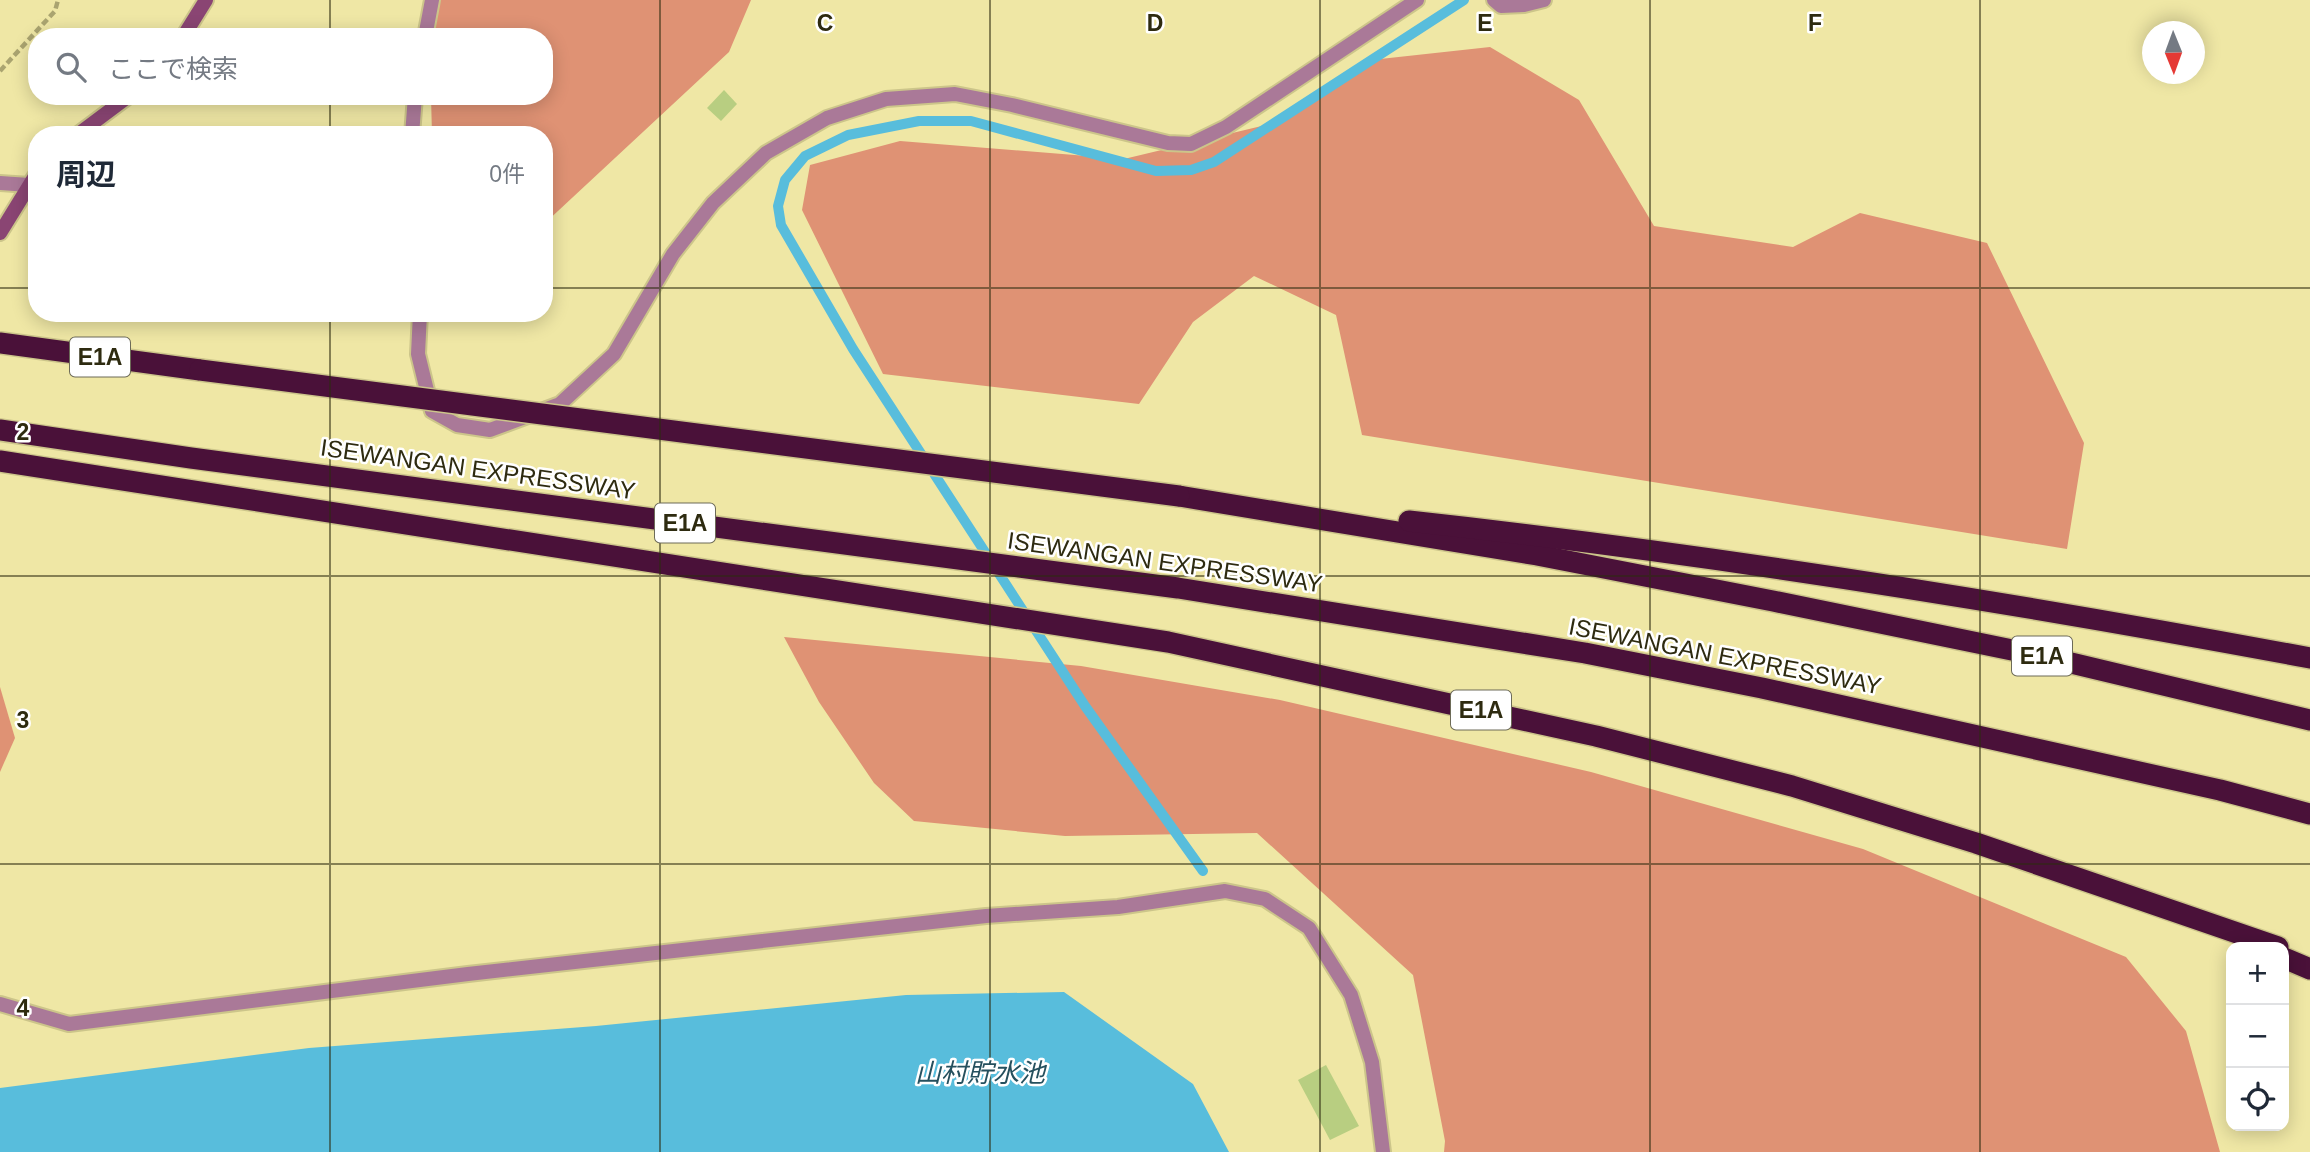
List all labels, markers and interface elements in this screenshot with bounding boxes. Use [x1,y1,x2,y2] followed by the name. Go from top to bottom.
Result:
[817,10,833,36] text: C
[1147,10,1163,36] text: D
[1477,10,1493,36] text: E
[1808,10,1822,36] text: F
[2142,21,2205,84] north arrow
[28,28,553,105] search box
[52,48,90,86] icon: search
[108,54,238,84] text: ここで検索
[56,158,116,191] text: 周辺
[489,161,525,187] text: 0件
[70,338,130,376] road number: E1A
[17,419,29,445] text: 2
[319,434,637,504] street label: ISEWANGAN EXPRESSWAY
[655,503,715,542] road number: E1A
[1006,527,1324,597] street label: ISEWANGAN EXPRESSWAY
[1566,612,1884,700] street label: ISEWANGAN EXPRESSWAY
[2012,636,2072,676] road number: E1A
[1451,690,1511,730] road number: E1A
[17,707,29,733] text: 3
[2226,942,2289,1131] map controls
[2226,942,2289,1005] button: +
[17,995,30,1021] text: 4
[2226,1005,2289,1068] button: −
[915,1058,1048,1088] water label: 山村貯水池
[2226,1068,2289,1131] button: locate

